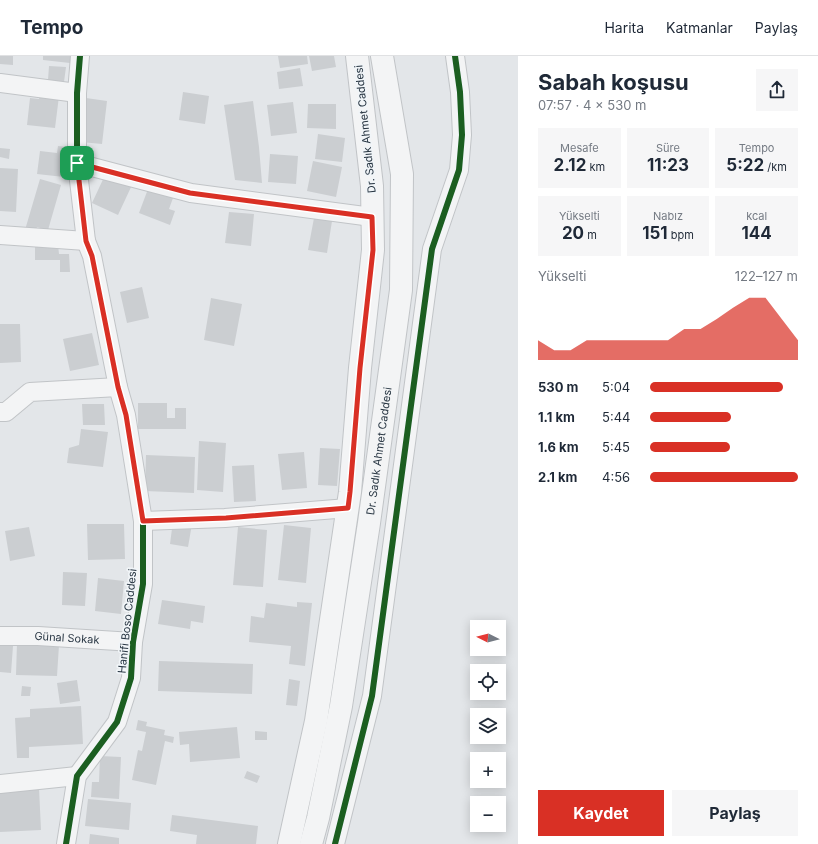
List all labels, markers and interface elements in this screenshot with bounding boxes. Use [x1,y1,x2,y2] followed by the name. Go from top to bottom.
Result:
[20,16,84,39] text: Tempo
[604,19,644,36] text: Harita
[666,19,733,36] text: Katmanlar
[755,19,798,36] text: Paylaş
[351,64,379,194] street label: Dr. Sadık Ahmet Caddesi
[538,69,689,95] text: Sabah koşusu
[756,69,798,111] button: share
[538,97,646,113] text: 07:57 · 4 × 530 m
[560,141,599,155] text: Mesafe
[656,141,680,155] text: Süre
[739,141,774,155] text: Tempo
[60,146,94,180] pin
[66,152,88,174] icon: arrive
[553,155,586,175] text: 2.12
[647,155,689,175] text: 11:23
[726,155,764,175] text: 5:22
[586,160,605,174] text: km
[764,160,787,174] text: /km
[559,209,600,223] text: Yükselti
[653,209,683,223] text: Nabız
[746,209,767,223] text: kcal
[562,223,584,243] text: 20
[642,223,668,243] text: 151
[741,223,772,243] text: 144
[584,228,597,242] text: m
[668,228,694,242] text: bpm
[538,268,586,284] text: Yükselti
[735,268,798,284] text: 122–127 m
[538,379,578,395] text: 530 m
[602,379,630,395] text: 5:04
[363,386,395,516] street label: Dr. Sadık Ahmet Caddesi
[538,409,575,425] text: 1.1 km
[602,409,630,425] text: 5:44
[538,439,579,455] text: 1.6 km
[602,439,630,455] text: 5:45
[538,469,577,485] text: 2.1 km
[602,469,630,485] text: 4:56
[115,568,139,674] street label: Hanifi Boso Caddesi
[470,620,506,656] north arrow
[470,620,506,832] map controls
[34,629,100,647] street label: Günal Sokak
[470,664,506,700] button: locate
[470,708,506,744] button: layers
[470,752,506,788] button: +
[538,790,664,836] button: Kaydet
[672,790,798,836] button: Paylaş
[470,796,506,832] button: −

